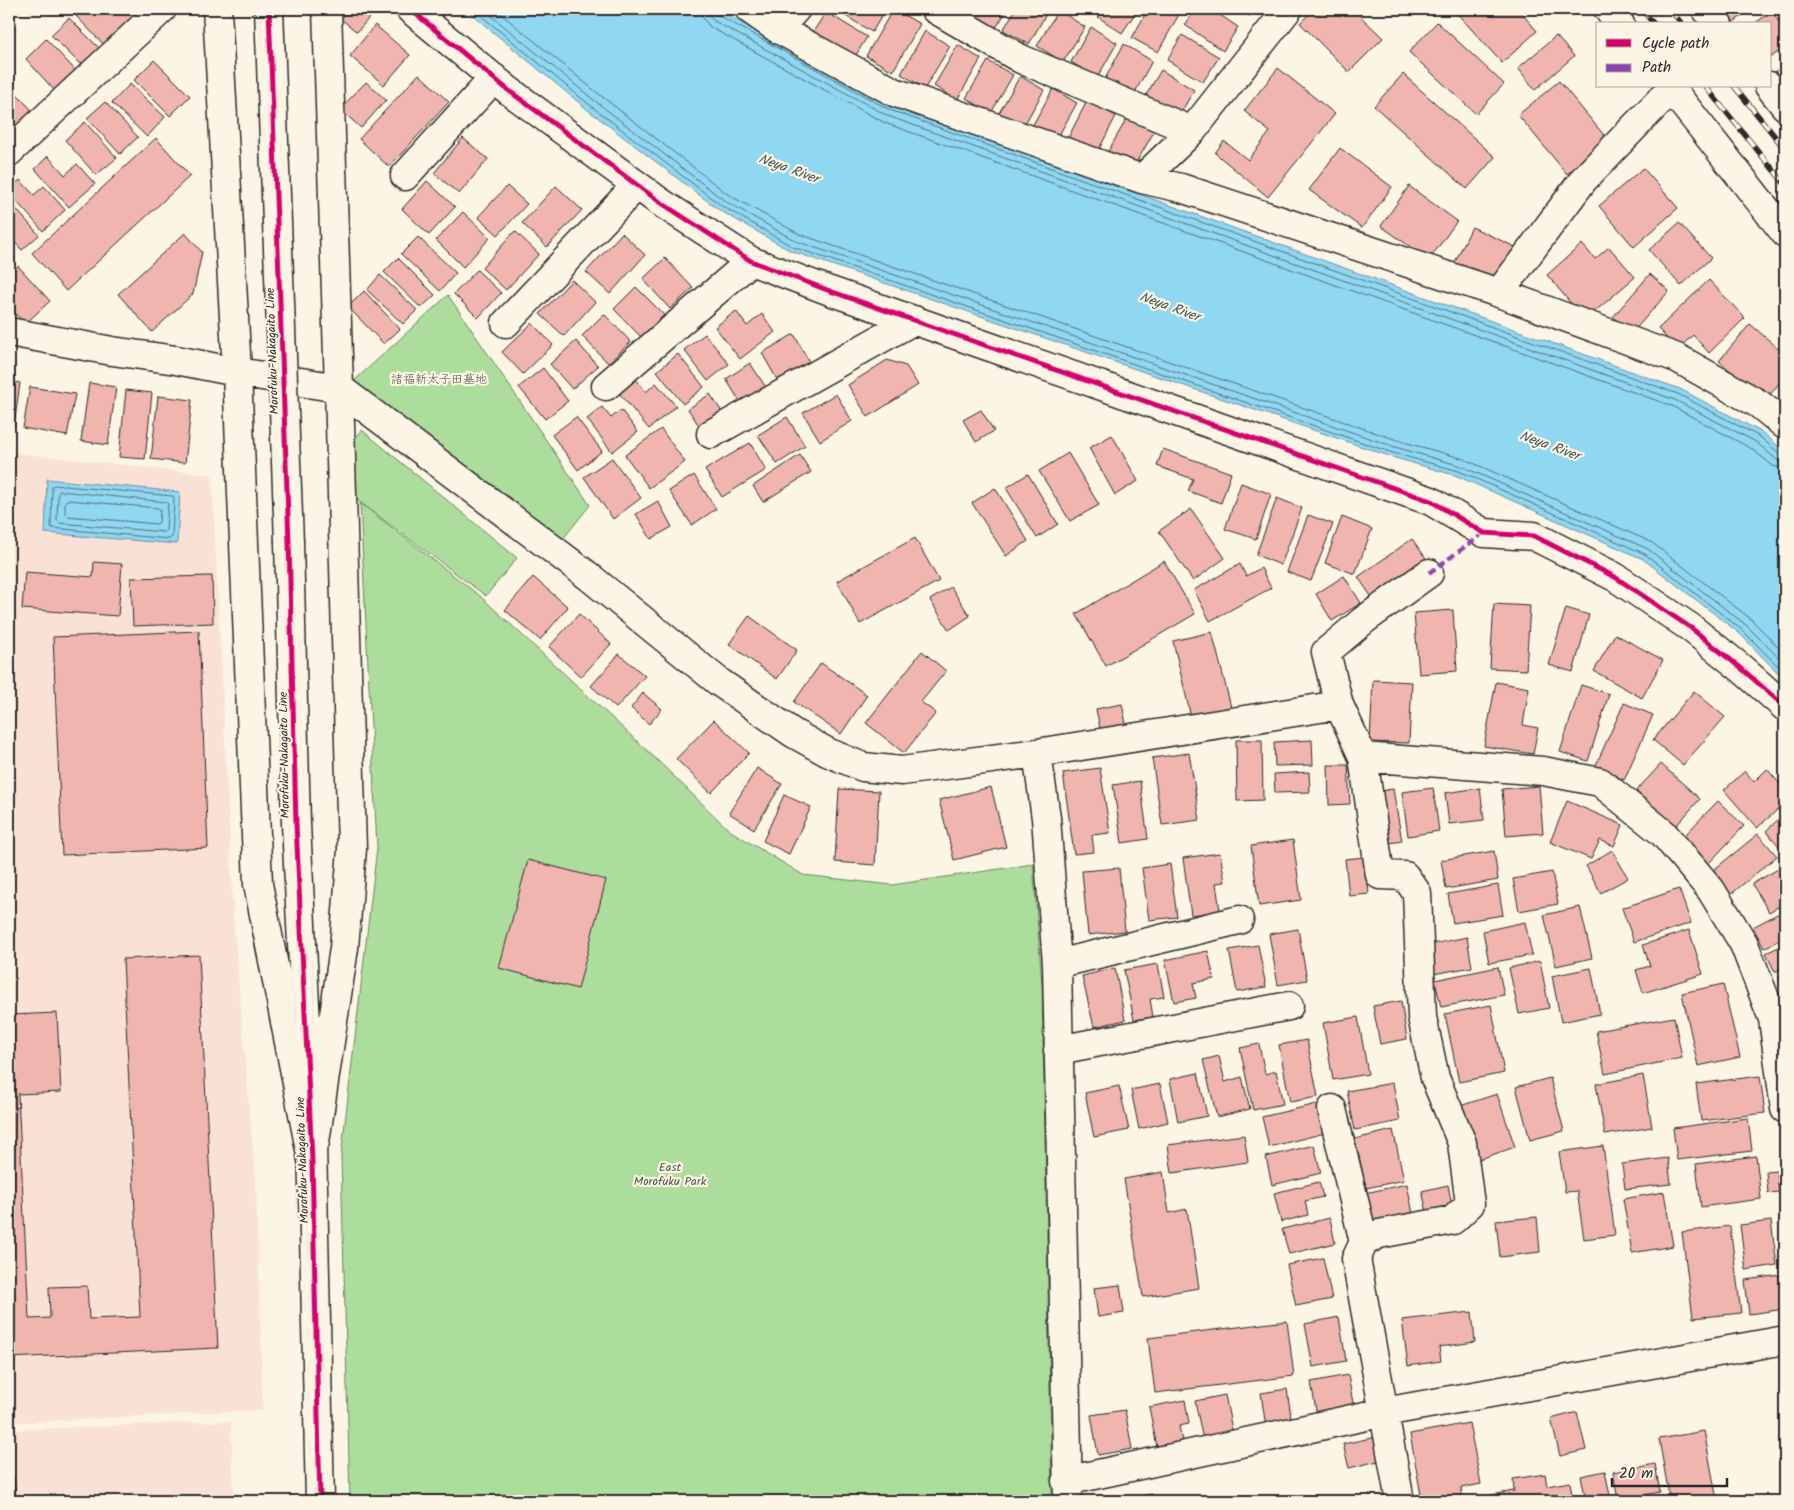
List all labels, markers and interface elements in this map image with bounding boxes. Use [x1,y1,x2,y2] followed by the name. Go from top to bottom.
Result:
[1596,22,1772,88] legend
[1642,32,1709,56] text: Cycle path
[1642,56,1671,80] text: Path
[755,148,825,191] water label: Neya River
[1136,286,1206,329] water label: Neya River
[261,287,284,415] street label: Morofuku-Nakagaito Line
[391,370,487,389] park label: 諸福新太子田墓地
[1516,425,1586,468] water label: Neya River
[274,691,295,819] street label: Morofuku-Nakagaito Line
[291,1096,314,1224] street label: Morofuku-Nakagaito Line
[634,1158,707,1191] park label: East Morofuku Park
[1612,1455,1726,1487] scale bar
[1619,1462,1653,1486] text: 20 m

